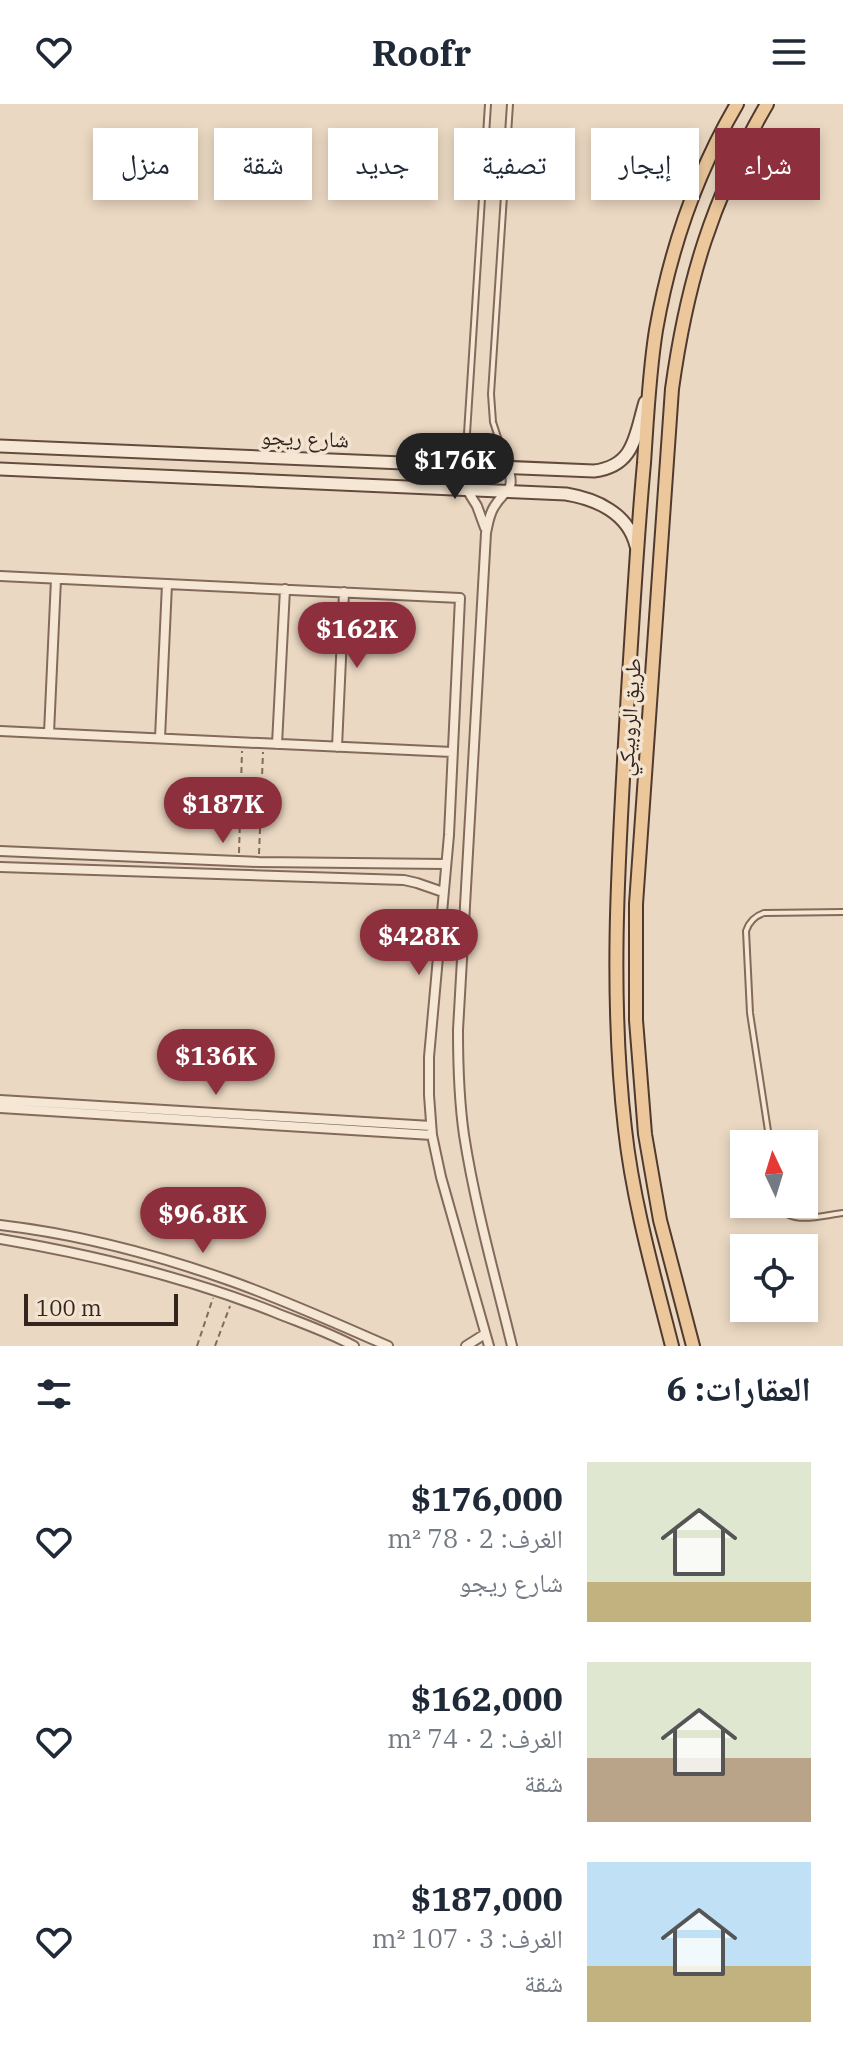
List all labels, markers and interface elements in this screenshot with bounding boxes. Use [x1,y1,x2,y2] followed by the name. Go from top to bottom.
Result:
[372,29,471,76] text: Roofr
[32,30,76,74] icon: heart
[767,30,811,74] icon: menu
[93,128,198,200] chip: منزل
[214,128,312,200] chip: شقة
[328,128,438,200] chip: جديد
[454,128,575,200] chip: تصفية
[591,128,699,200] chip: إيجار
[715,128,820,200] chip: شراء
[261,421,349,454] street label: شارع ريجو
[399,433,511,501] pin: $176K
[414,442,496,476] text: $176K
[301,602,413,670] pin: $162K
[316,611,398,645] text: $162K
[610,657,651,777] street label: طريق الروبيكي
[167,777,279,845] pin: $187K
[182,786,264,820] text: $187K
[363,909,475,977] pin: $428K
[378,918,460,952] text: $428K
[160,1029,272,1097] pin: $136K
[175,1038,257,1072] text: $136K
[730,1130,818,1218] north arrow
[730,1130,818,1322] map controls
[138,1187,268,1255] pin: $96.8K
[158,1196,248,1230] text: $96.8K
[730,1234,818,1322] button: locate
[24,1290,178,1326] scale bar
[36,1293,102,1322] text: 100 m
[666,1366,811,1410] text: العقارات: 6
[32,1372,76,1416] icon: filters
[411,1476,563,1520] text: $176,000
[651,1494,747,1590] icon: home
[32,1520,76,1564] icon: heart
[387,1521,563,1555] text: الغرف: 2 · 78 m²
[459,1565,563,1599] text: شارع ريجو
[411,1676,563,1720] text: $162,000
[651,1694,747,1790] icon: home
[32,1720,76,1764] icon: heart
[387,1721,563,1755] text: الغرف: 2 · 74 m²
[524,1765,563,1799] text: شقة
[411,1876,563,1920] text: $187,000
[651,1894,747,1990] icon: home
[32,1920,76,1964] icon: heart
[372,1921,563,1955] text: الغرف: 3 · 107 m²
[524,1965,563,1999] text: شقة

